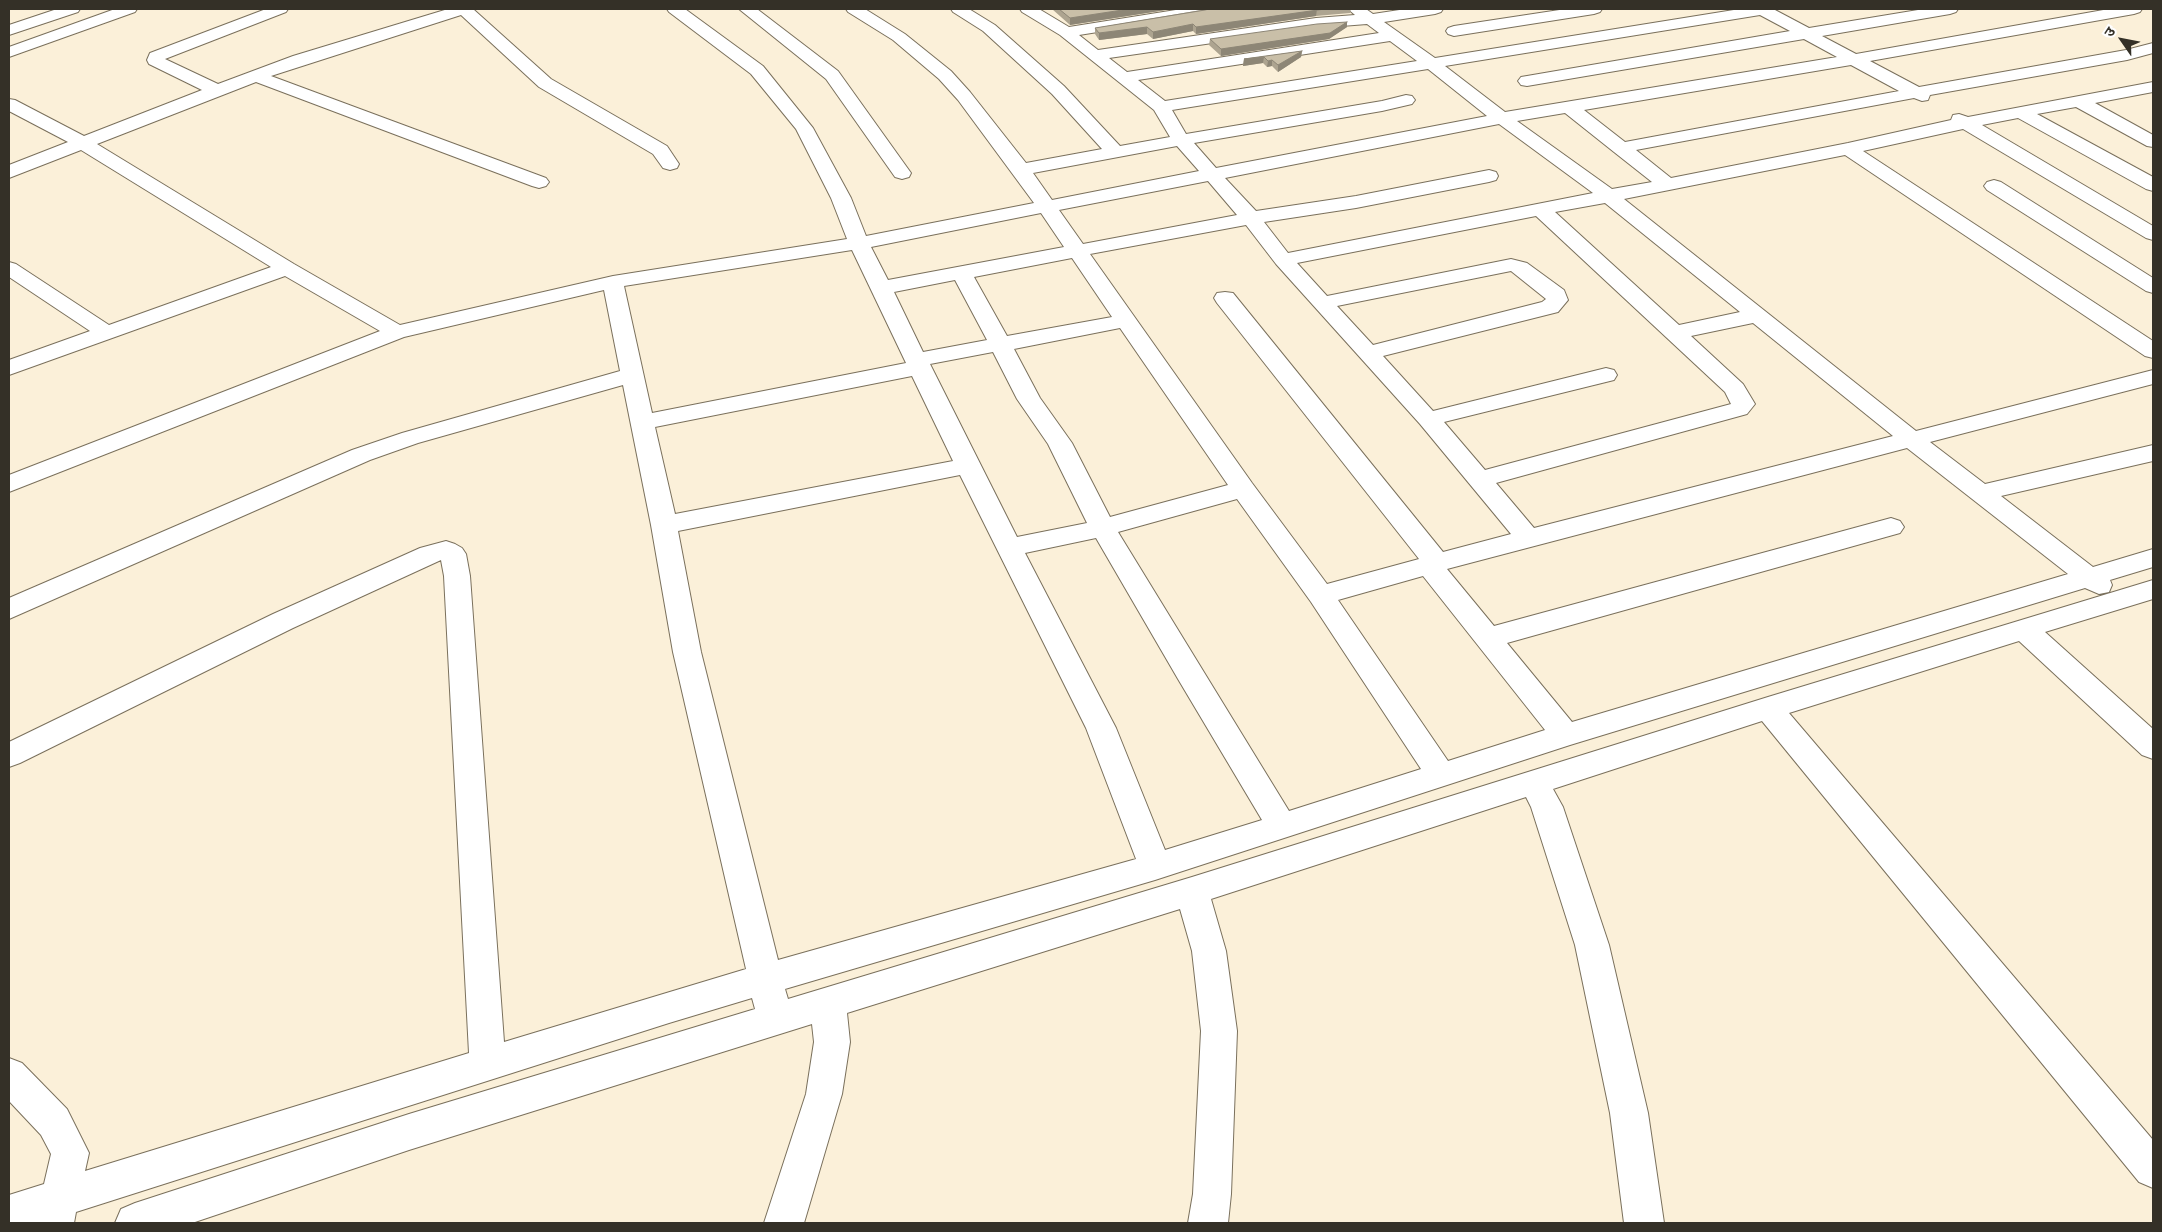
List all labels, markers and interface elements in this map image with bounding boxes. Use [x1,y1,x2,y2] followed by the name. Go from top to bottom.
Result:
[2097,15,2147,65] north arrow
[2100,24,2118,40] text: उ

